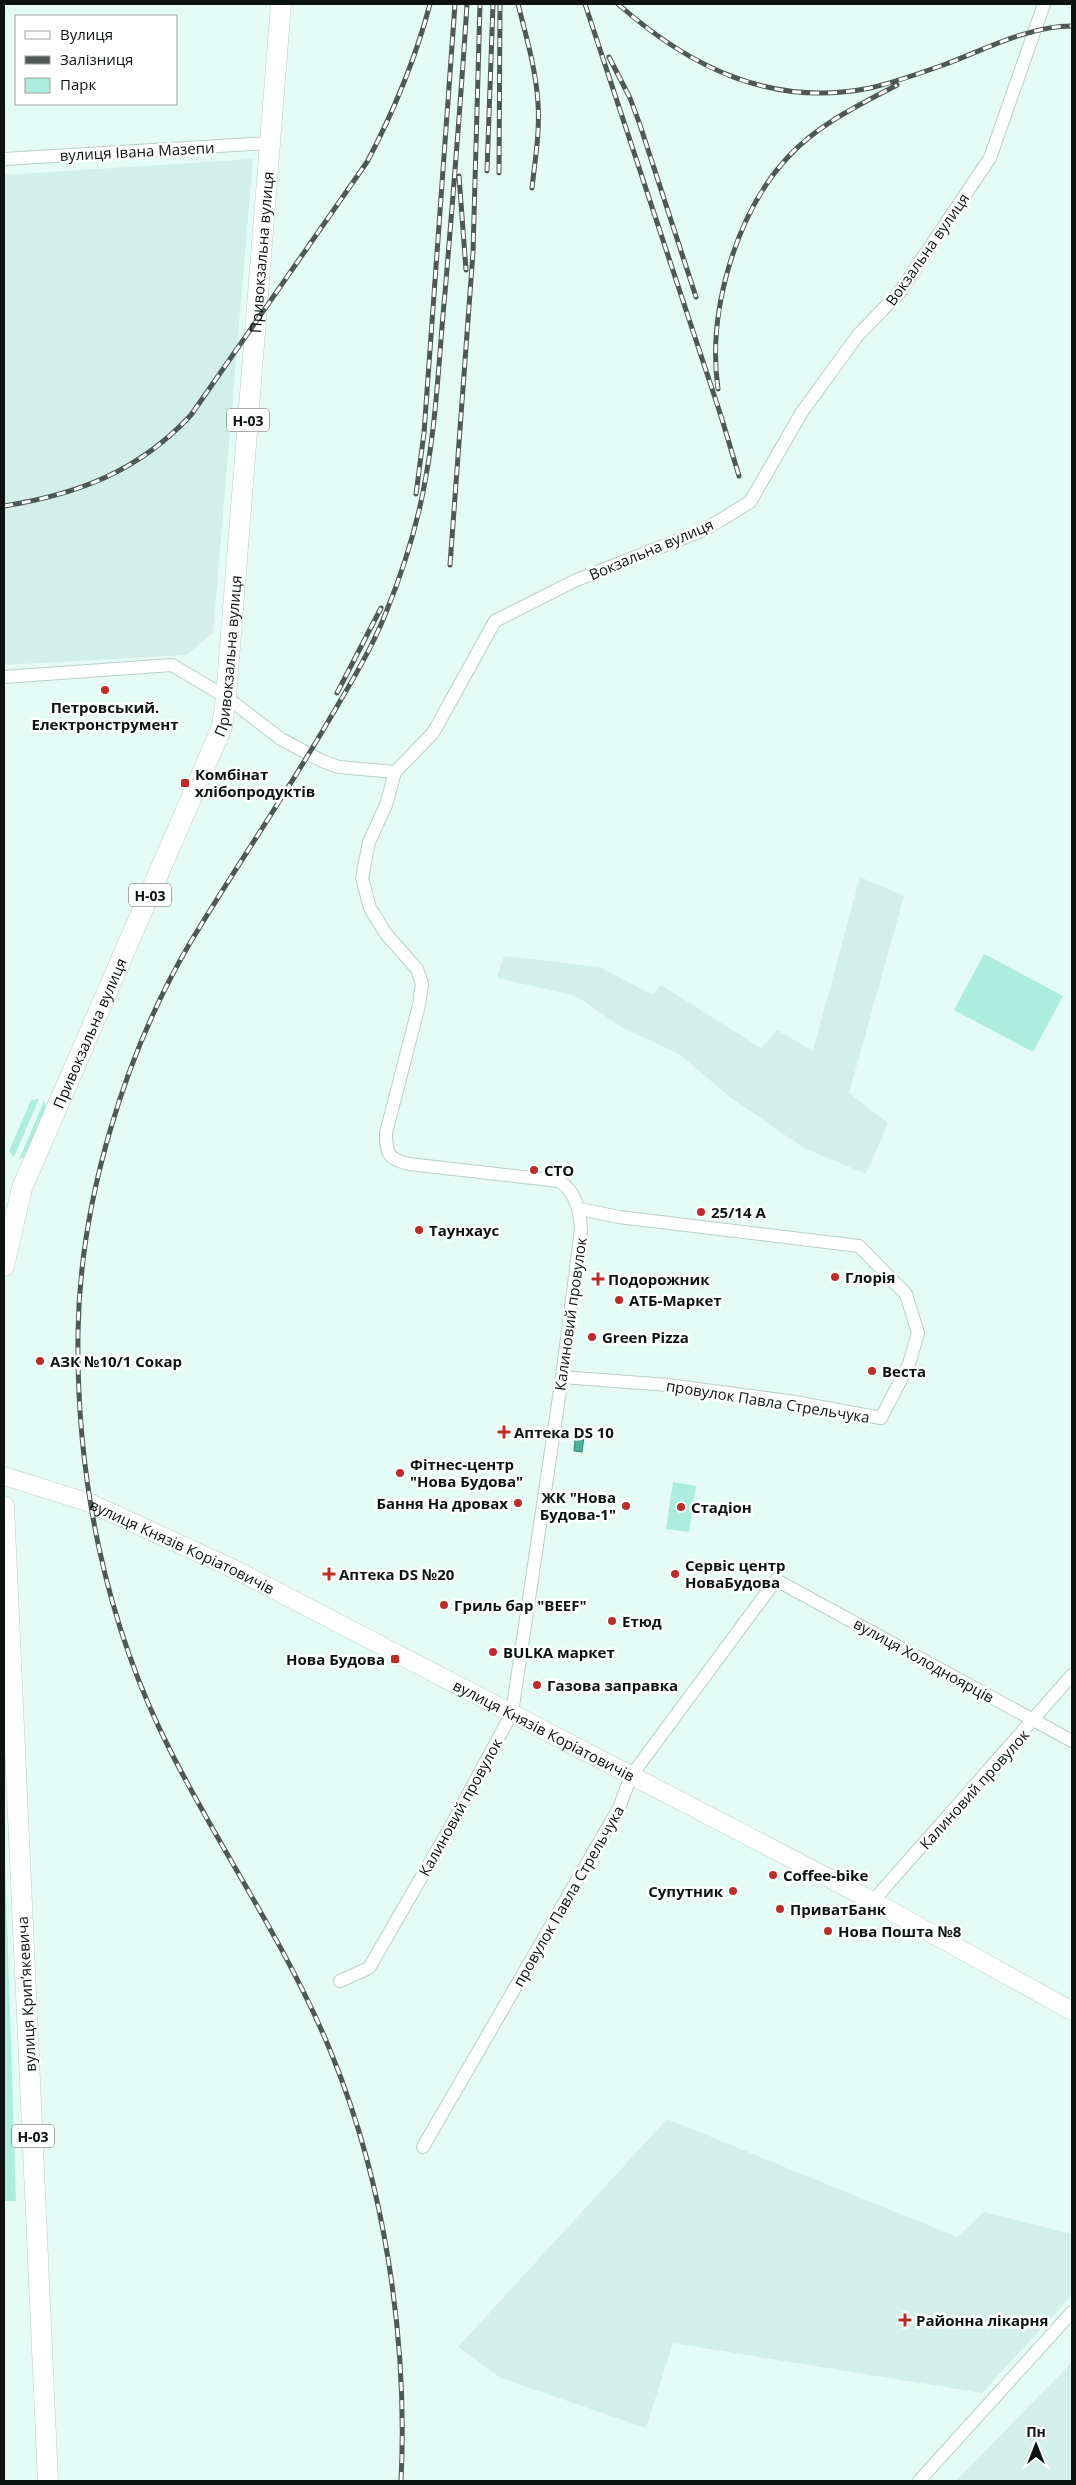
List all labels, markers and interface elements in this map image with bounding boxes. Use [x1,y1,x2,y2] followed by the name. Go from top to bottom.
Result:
[15,15,178,105] legend
[60,24,113,44] text: Вулиця
[60,49,133,69] text: Залізниця
[60,74,96,94] text: Парк
[59,137,215,165] street label: вулиця Івана Мазепи
[245,171,278,334] street label: Привокзальна вулиця
[881,189,973,309] street label: Вокзальна вулиця
[227,408,269,432] road number: Н-03
[586,514,716,584] street label: Вокзальна вулиця
[209,574,246,740] street label: Привокзальна вулиця
[99,684,111,696] marker: Петровський. Електронструмент
[31,697,179,734] place label: Петровський. Електронструмент
[195,764,315,801] place label: Комбінат хлібопродуктів
[179,777,191,789] marker: Комбінат хлібопродуктів
[129,884,171,906] road number: Н-03
[48,955,131,1111] street label: Привокзальна вулиця
[544,1160,574,1180] place label: СТО
[528,1164,540,1176] marker: СТО
[711,1202,766,1222] place label: 25/14 А
[695,1206,707,1218] marker: 25/14 А
[429,1220,499,1240] place label: Таунхаус
[413,1224,425,1236] marker: Таунхаус
[549,1236,591,1392] street label: Калиновий провулок
[845,1267,895,1287] place label: Глорія
[608,1269,710,1289] place label: Подорожник
[829,1271,841,1283] marker: Глорія
[592,1273,604,1285] marker: Подорожник
[629,1290,722,1310] place label: АТБ-Маркет
[613,1294,625,1306] marker: АТБ-Маркет
[602,1327,689,1347] place label: Green Pizza
[586,1331,598,1343] marker: Green Pizza
[50,1351,182,1371] place label: АЗК №10/1 Сокар
[34,1355,46,1367] marker: АЗК №10/1 Сокар
[882,1361,926,1381] place label: Веста
[866,1365,878,1377] marker: Веста
[665,1375,871,1427] street label: провулок Павла Стрельчука
[514,1422,614,1442] place label: Аптека DS 10
[498,1426,510,1438] marker: Аптека DS 10
[410,1454,523,1491] place label: Фітнес-центр "Нова Будова"
[394,1467,406,1479] marker: Фітнес-центр "Нова Будова"
[540,1487,616,1524] place label: ЖК "Нова Будова-1"
[376,1493,508,1513] place label: Бання На дровах
[87,1494,278,1598] street label: вулиця Князів Коріатовичів
[512,1497,524,1509] marker: Бання На дровах
[691,1497,752,1517] place label: Стадіон
[620,1500,632,1512] marker: ЖК "Нова Будова-1"
[675,1501,687,1513] marker: Стадіон
[685,1555,785,1592] place label: Сервіс центр НоваБудова
[339,1564,455,1584] place label: Аптека DS №20
[323,1568,335,1580] marker: Аптека DS №20
[669,1568,681,1580] marker: Сервіс центр НоваБудова
[454,1595,587,1615] place label: Гриль бар "BEEF"
[438,1599,450,1611] marker: Гриль бар "BEEF"
[622,1611,662,1631] place label: Етюд
[850,1613,998,1707] street label: вулиця Холодноярців
[606,1615,618,1627] marker: Етюд
[503,1642,615,1662] place label: BULKA маркет
[487,1646,499,1658] marker: BULKA маркет
[286,1649,385,1669] place label: Нова Будова
[389,1653,401,1665] marker: Нова Будова
[450,1675,638,1785] street label: вулиця Князів Коріатовичів
[547,1675,678,1695] place label: Газова заправка
[531,1679,543,1691] marker: Газова заправка
[915,1725,1033,1853] street label: Калиновий провулок
[414,1734,506,1879] street label: Калиновий провулок
[508,1802,628,1990] street label: провулок Павла Стрельчука
[783,1865,868,1885] place label: Coffee-bike
[767,1869,779,1881] marker: Coffee-bike
[648,1881,724,1901] place label: Супутник
[727,1885,739,1897] marker: Супутник
[790,1899,887,1919] place label: ПриватБанк
[774,1903,786,1915] marker: ПриватБанк
[12,1916,40,2072] street label: вулиця Крипʼякевича
[838,1921,962,1941] place label: Нова Пошта №8
[822,1925,834,1937] marker: Нова Пошта №8
[12,2124,54,2148] road number: Н-03
[916,2310,1048,2330] place label: Районна лікарня
[898,2313,912,2327] marker: Районна лікарня
[1011,2420,1061,2470] north arrow
[1026,2422,1046,2441] text: Пн

